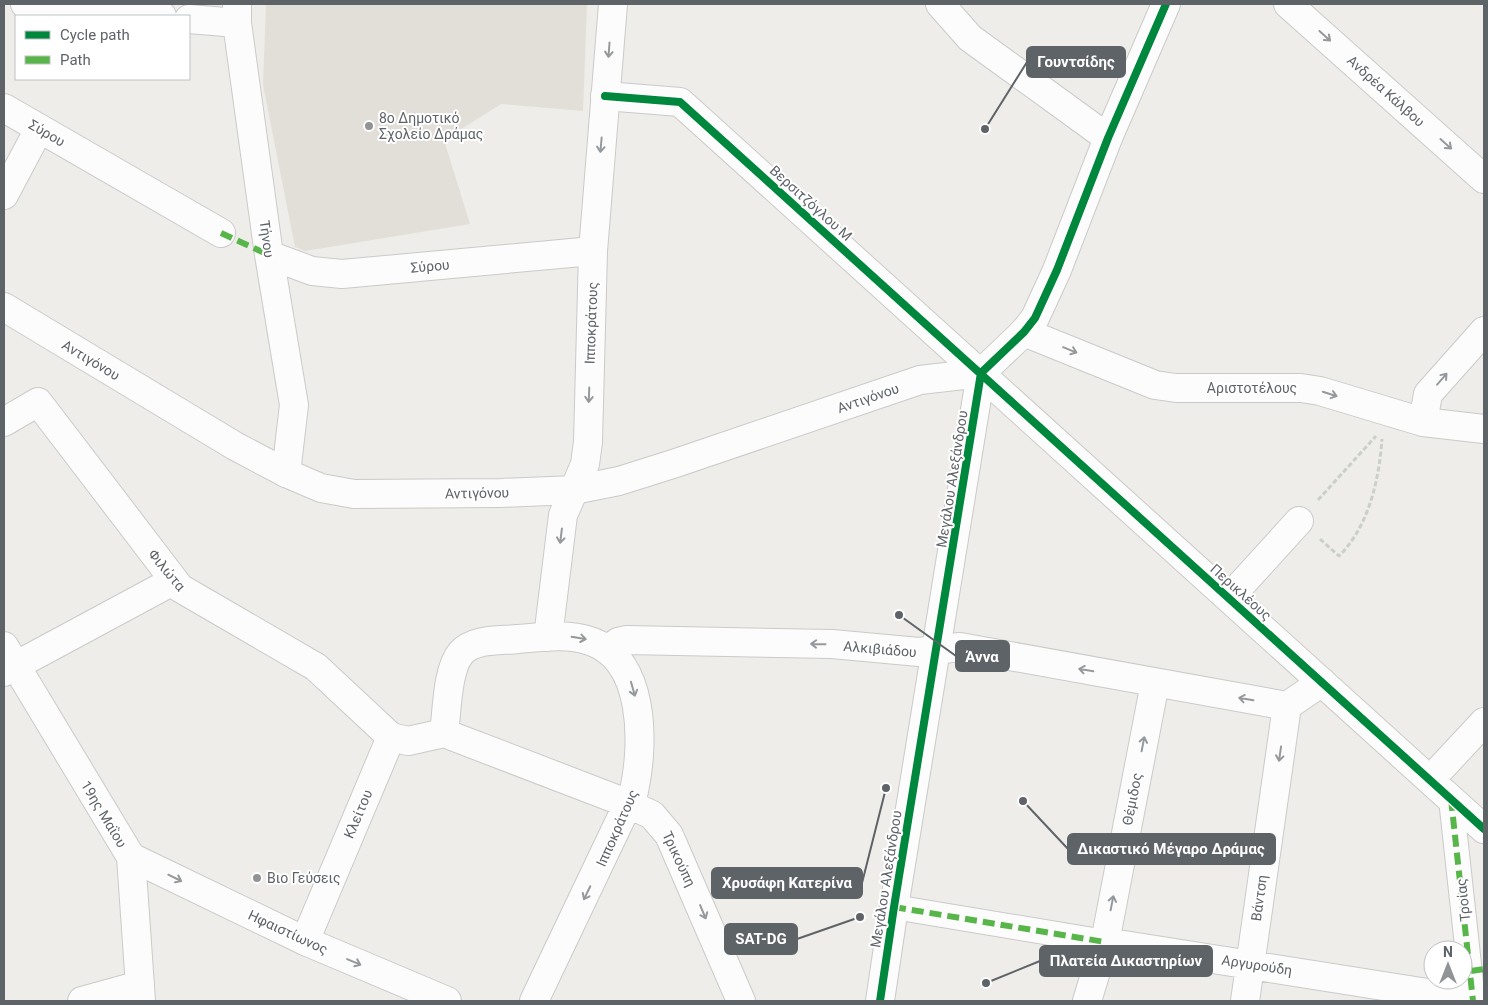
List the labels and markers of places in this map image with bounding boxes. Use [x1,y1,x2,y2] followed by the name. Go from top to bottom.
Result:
[1027,47,1125,77] callout: Γουντσίδης
[379,110,483,142] place label: 8ο Δημοτικό Σχολείο Δράμας
[363,120,375,132] marker: 8ο Δημοτικό Σχολείο Δράμας
[956,641,1009,671] callout: Άννα
[1068,834,1275,864] callout: Δικαστικό Μέγαρο Δράμας
[712,868,862,898] callout: Χρυσάφη Κατερίνα
[267,870,341,886] place label: Βιο Γεύσεις
[251,872,263,884] marker: Βιο Γεύσεις
[725,924,797,954] callout: SAT-DG
[1040,946,1212,976] callout: Πλατεία Δικαστηρίων

